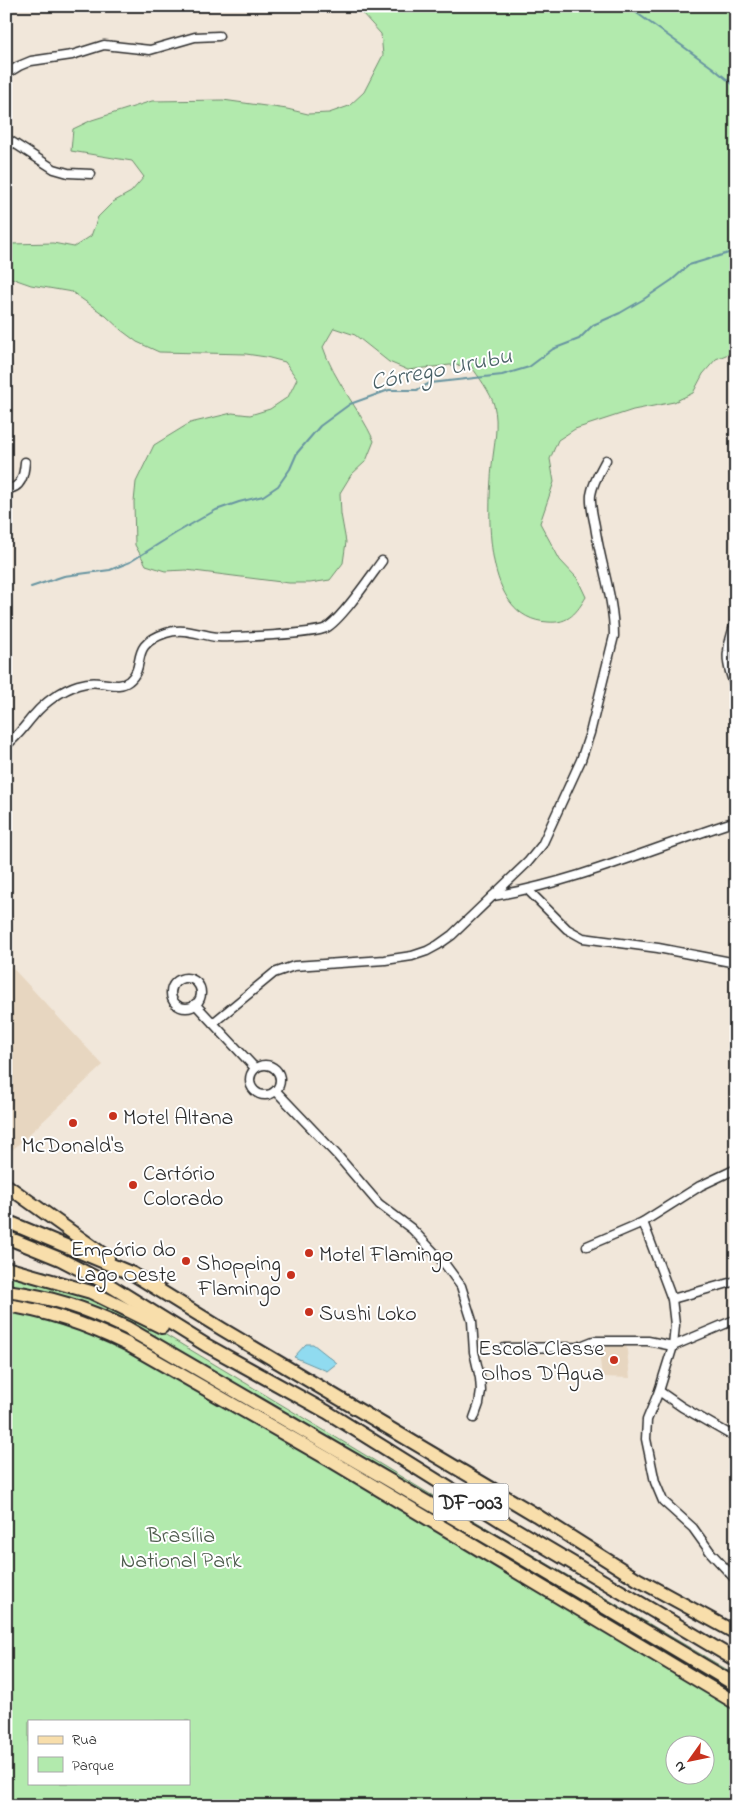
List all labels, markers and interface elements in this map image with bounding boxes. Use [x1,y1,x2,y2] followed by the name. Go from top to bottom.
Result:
[368,340,515,401] water label: Córrego Urubu
[123,1103,233,1135] place label: Motel Altana
[107,1110,119,1122] marker: Motel Altana
[67,1117,79,1129] marker: McDonald's
[22,1131,124,1163] place label: McDonald's
[143,1159,224,1216] place label: Cartório Colorado
[127,1179,139,1191] marker: Cartório Colorado
[71,1235,176,1293] place label: Empório do Lago Oeste
[319,1240,453,1273] place label: Motel Flamingo
[303,1247,315,1259] marker: Motel Flamingo
[196,1249,281,1307] place label: Shopping Flamingo
[180,1255,192,1267] marker: Empório do Lago Oeste
[285,1269,297,1281] marker: Shopping Flamingo
[319,1299,417,1331] place label: Sushi Loko
[303,1306,315,1318] marker: Sushi Loko
[478,1334,604,1392] place label: Escola Classe Olhos D'Agua
[608,1354,620,1366] marker: Escola Classe Olhos D'Agua
[434,1484,508,1520] road number: DF-003
[120,1521,242,1578] park label: Brasília National Park
[28,1720,190,1784] legend
[72,1729,97,1751] text: Rua
[664,1734,714,1784] north arrow
[72,1755,114,1777] text: Parque
[669,1757,692,1776] text: N

